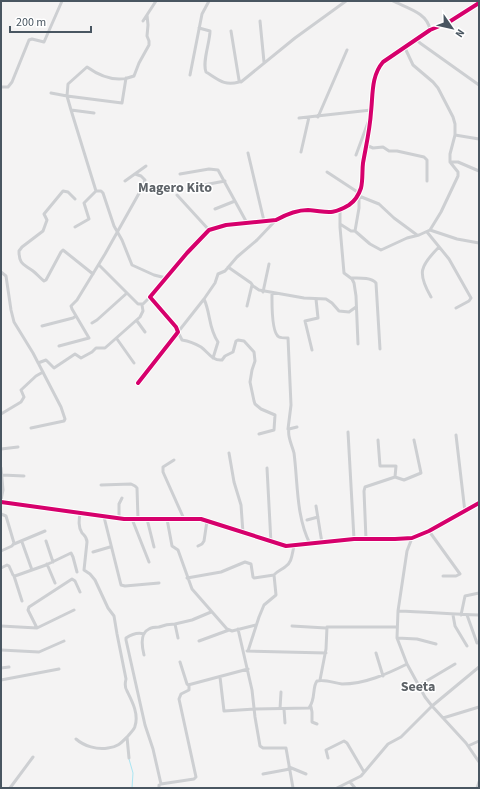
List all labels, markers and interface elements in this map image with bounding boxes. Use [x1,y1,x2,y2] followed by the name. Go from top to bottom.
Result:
[10,8,91,34] scale bar
[432,8,472,48] north arrow
[16,14,46,31] text: 200 m
[452,26,468,41] text: N
[138,178,212,198] district label: Magero Kito
[401,677,435,697] district label: Seeta

